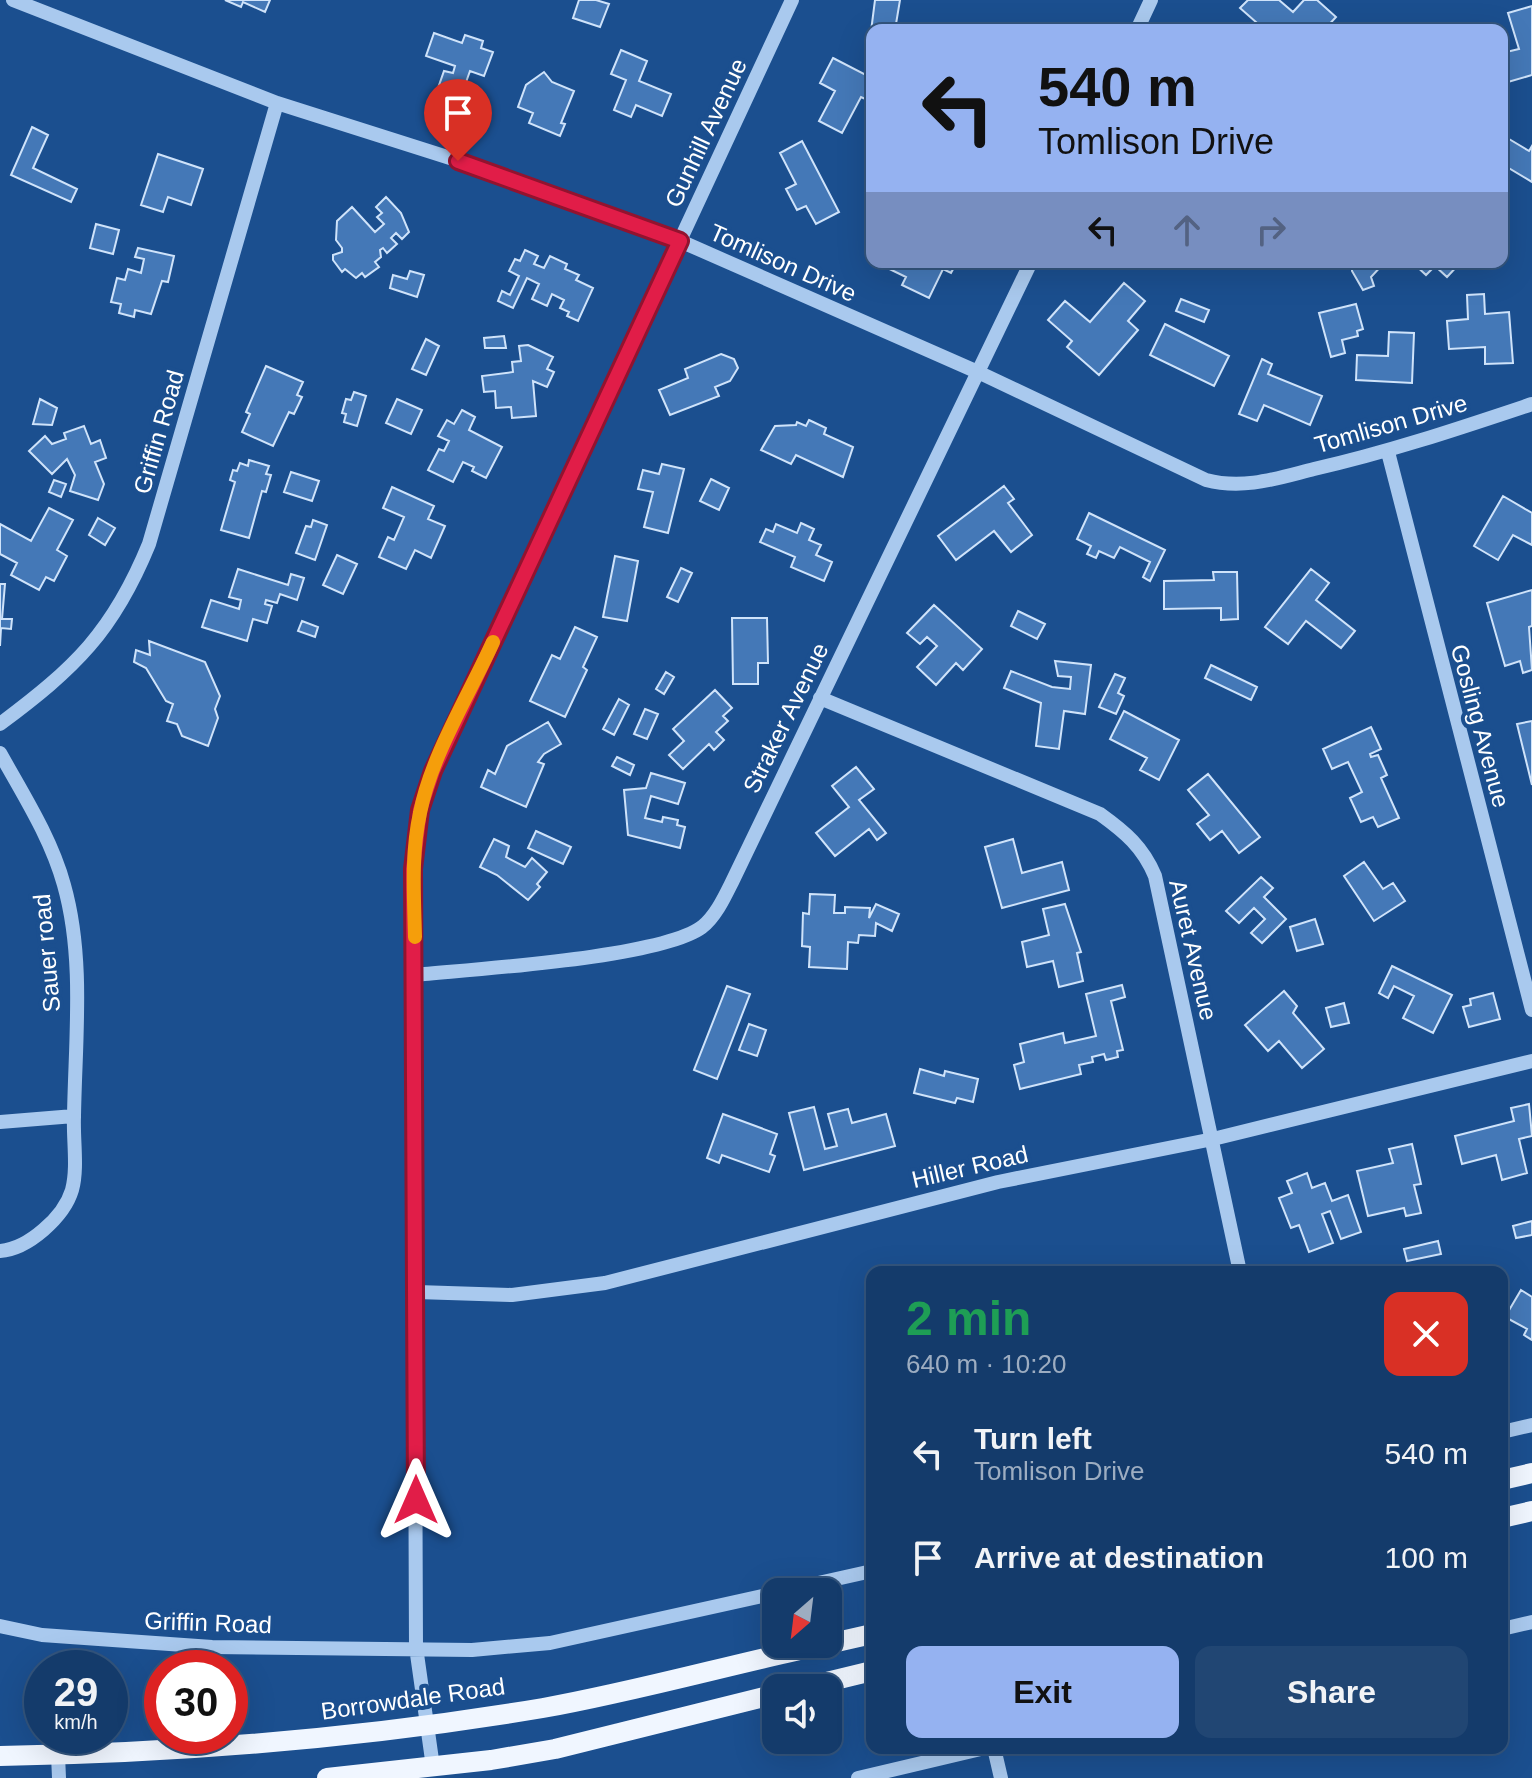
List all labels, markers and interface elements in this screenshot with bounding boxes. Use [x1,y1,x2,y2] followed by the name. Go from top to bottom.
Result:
[659,54,752,211] street label: Gunhill Avenue
[1038,55,1197,118] text: 540 m
[906,56,1010,160] icon: left
[424,79,492,161] pin
[436,91,480,135] icon: arrive
[1038,121,1274,162] text: Tomlison Drive
[1081,208,1125,252] icon: left
[1165,208,1209,252] icon: ahead
[1249,208,1293,252] icon: right
[706,218,861,307] street label: Tomlison Drive
[128,367,189,497] street label: Griffin Road
[1312,389,1470,458] street label: Tomlison Drive
[738,638,834,797] street label: Straker Avenue
[1446,641,1515,810] street label: Gosling Avenue
[1164,877,1223,1023] street label: Auret Avenue
[28,893,65,1013] street label: Sauer road
[909,1140,1031,1193] street label: Hiller Road
[906,1292,1031,1345] text: 2 min
[1384,1292,1468,1376] button: close
[906,1349,1066,1379] text: 640 m · 10:20
[974,1422,1092,1455] text: Turn left
[906,1432,950,1476] icon: left
[1385,1437,1468,1470] text: 540 m
[974,1456,1145,1486] text: Tomlison Drive
[374,1458,458,1542] position arrow
[906,1536,950,1580] icon: arrive
[974,1541,1264,1574] text: Arrive at destination
[1385,1541,1468,1574] text: 100 m
[762,1578,842,1658] north arrow
[762,1578,842,1754] map controls
[144,1607,272,1638] street label: Griffin Road
[906,1646,1179,1738] button: Exit
[1195,1646,1468,1738] button: Share
[144,1650,248,1754] speed limit sign: 30
[54,1670,98,1714] text: 29
[319,1672,507,1725] street label: Borrowdale Road
[762,1674,842,1754] button: sound
[54,1711,98,1733] text: km/h

